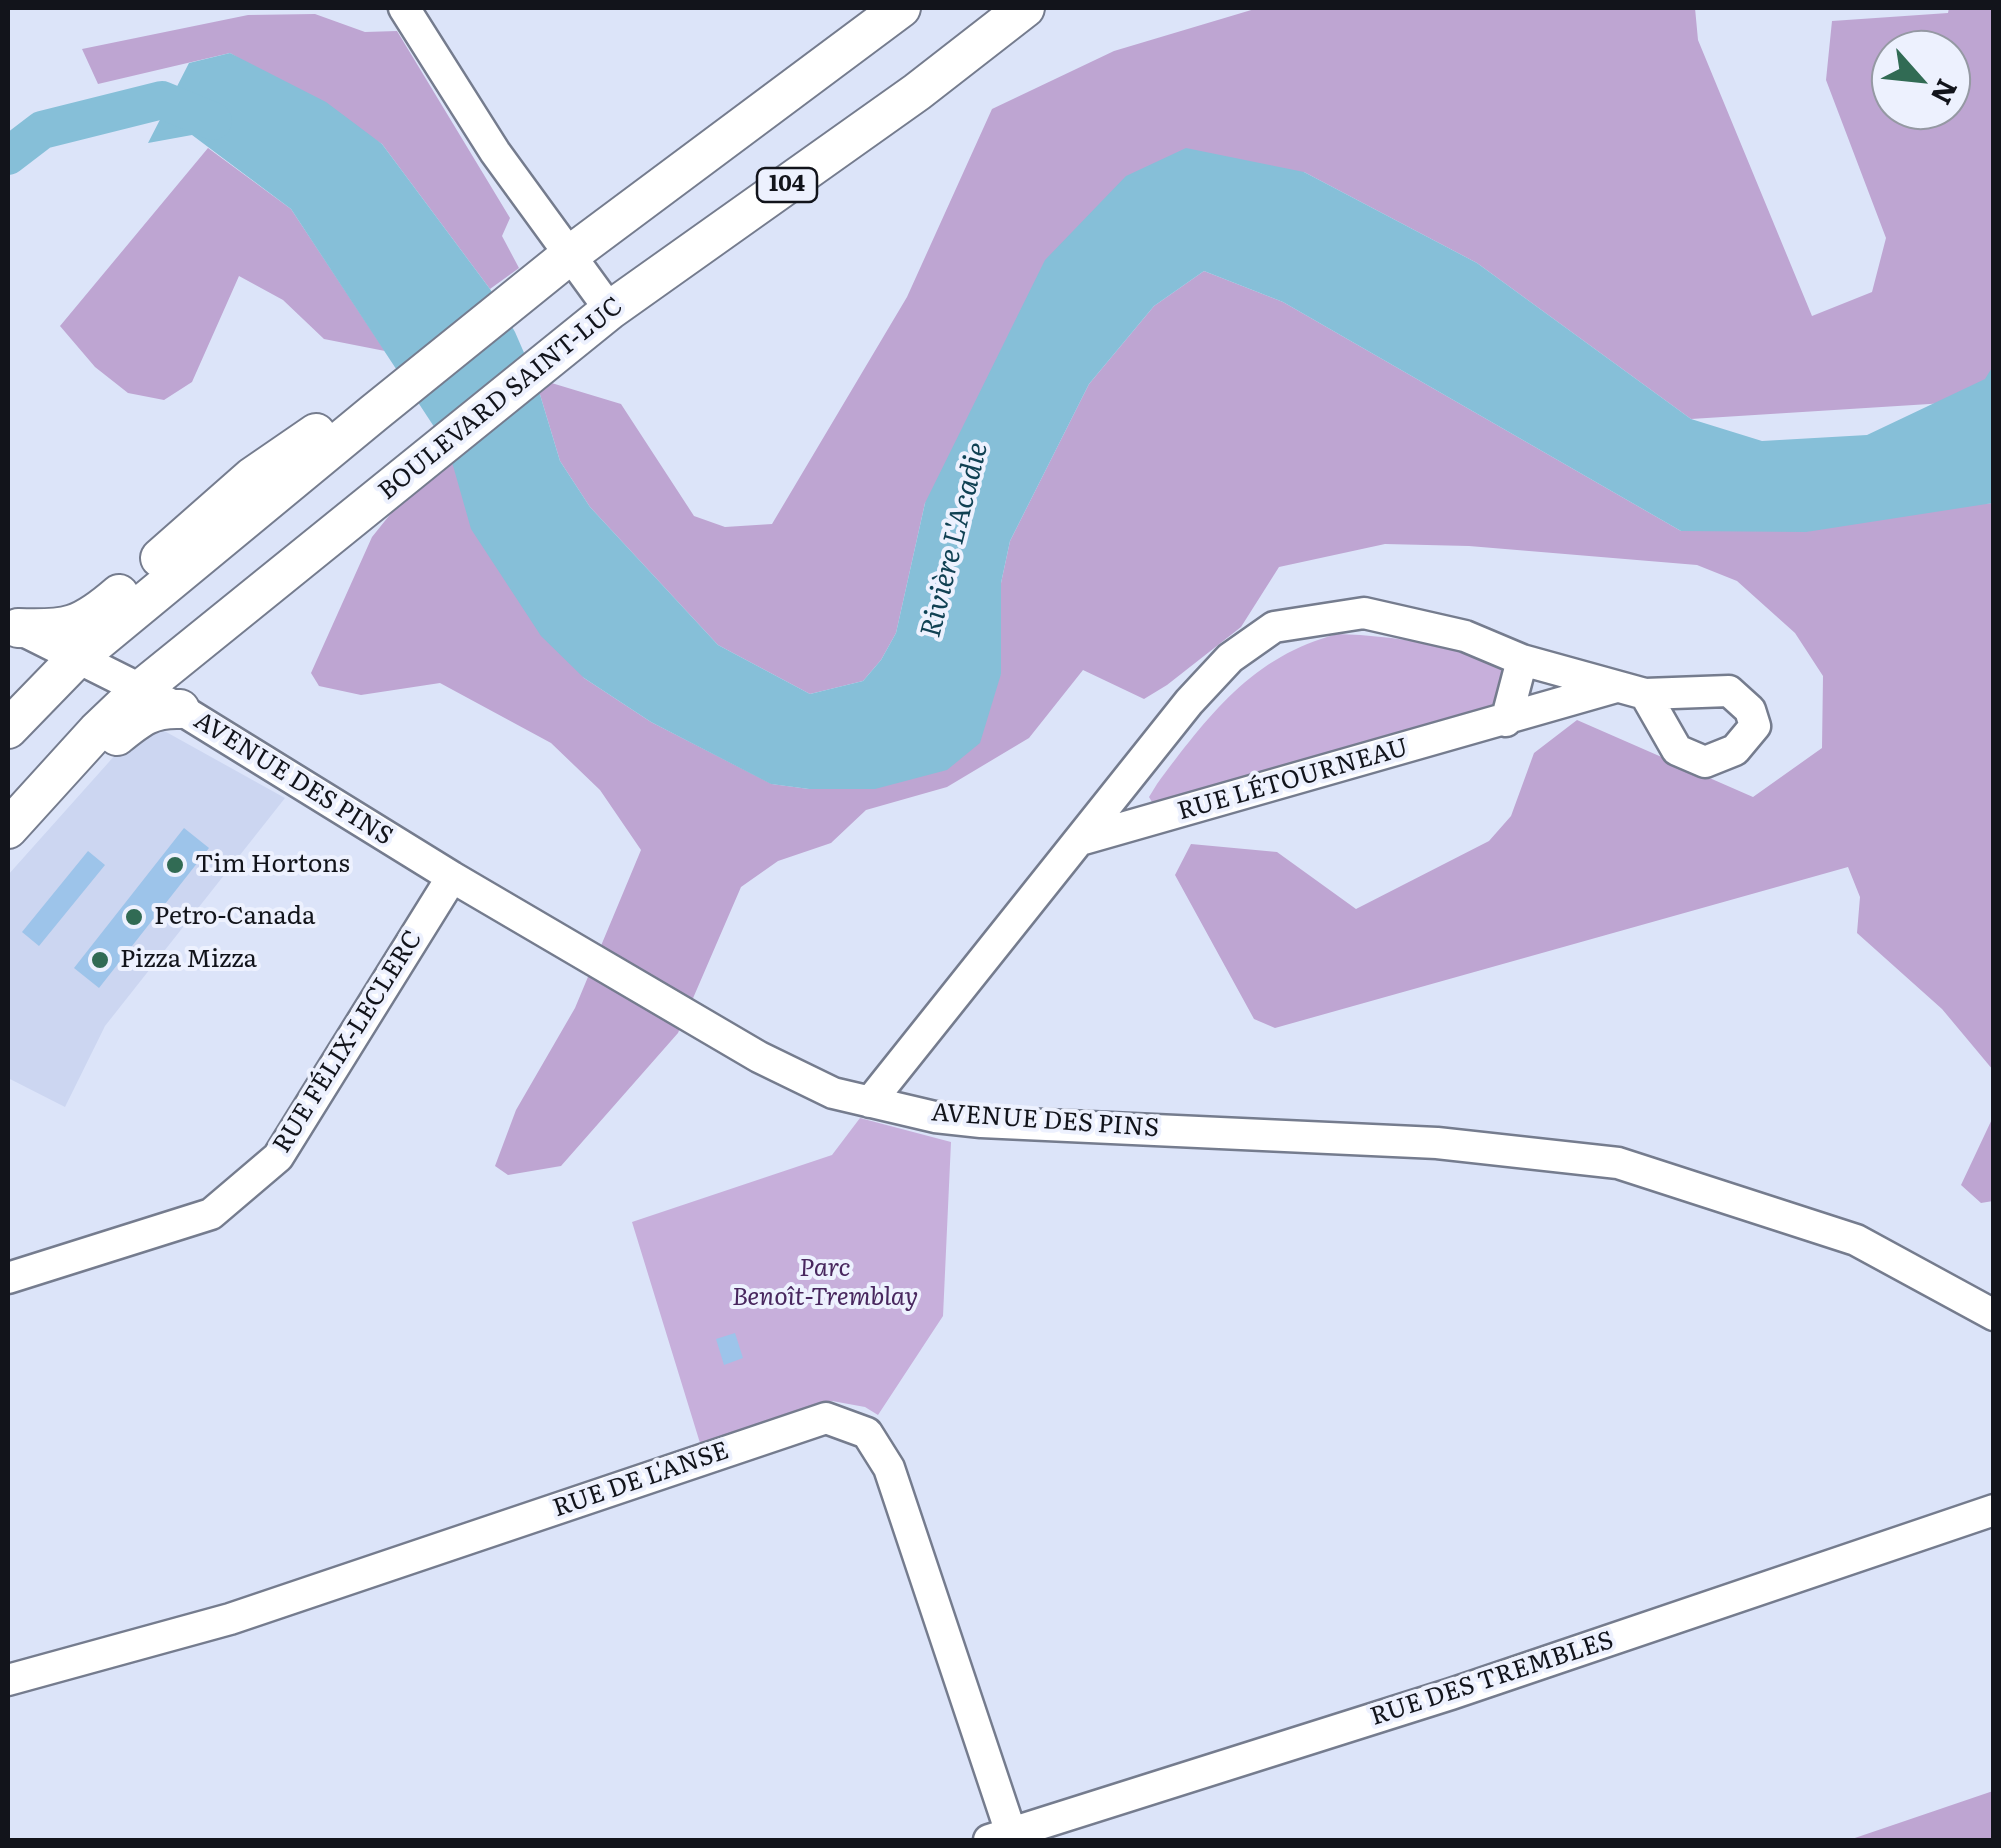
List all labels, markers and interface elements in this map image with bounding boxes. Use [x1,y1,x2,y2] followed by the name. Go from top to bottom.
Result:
[1871,30,1971,130] north arrow
[1922,73,1970,113] text: N
[757,168,817,202] road number: 104
[373,291,629,507] street label: BOULEVARD SAINT-LUC
[915,439,995,641] water label: Rivière L'Acadie
[188,706,398,852] street label: AVENUE DES PINS
[1174,733,1412,827] street label: RUE LÉTOURNEAU
[195,850,350,880] place label: Tim Hortons
[164,854,186,876] marker: Tim Hortons
[154,902,315,932] place label: Petro-Canada
[123,906,145,928] marker: Petro-Canada
[267,925,429,1159] street label: RUE FÉLIX-LECLERC
[120,945,257,975] place label: Pizza Mizza
[89,949,111,971] marker: Pizza Mizza
[930,1098,1160,1144] street label: AVENUE DES PINS
[732,1254,918,1313] park label: Parc Benoît-Tremblay
[549,1436,733,1524] street label: RUE DE L'ANSE
[1367,1626,1617,1732] street label: RUE DES TREMBLES

